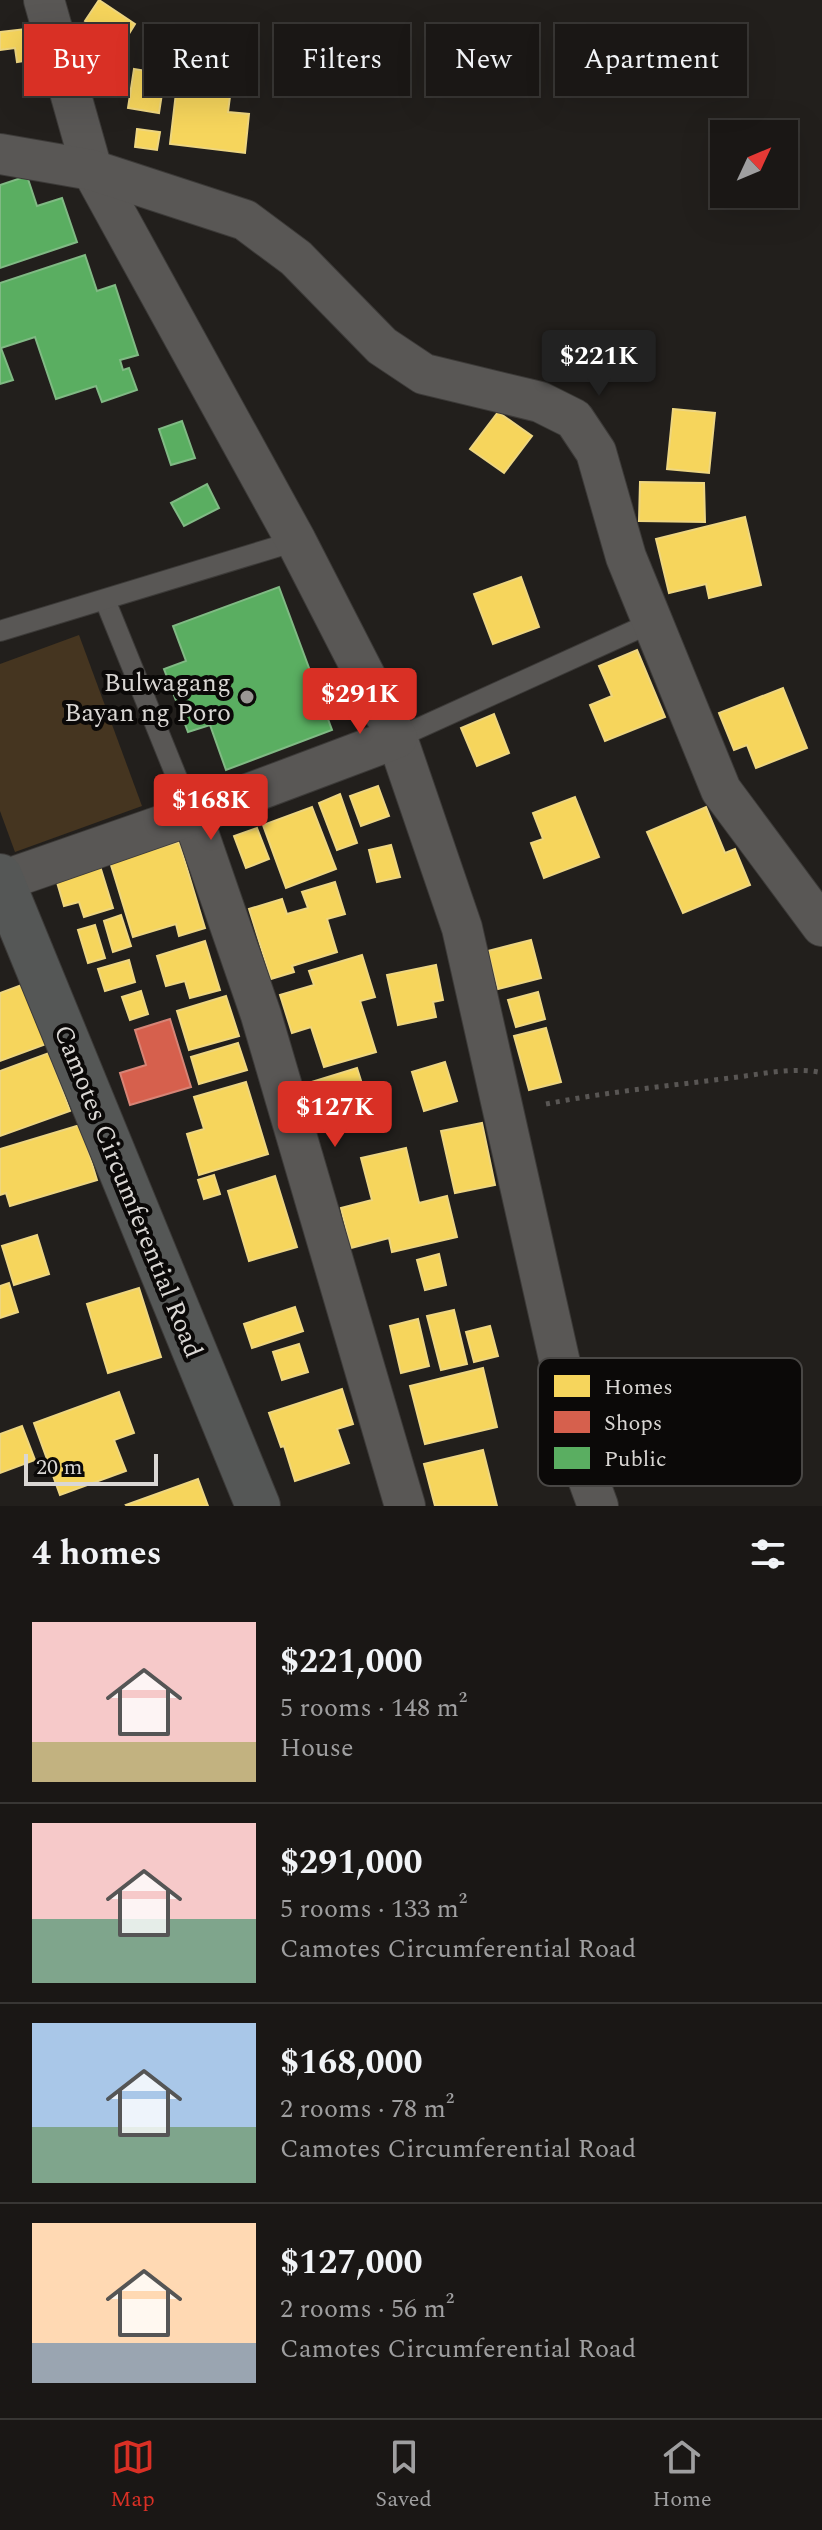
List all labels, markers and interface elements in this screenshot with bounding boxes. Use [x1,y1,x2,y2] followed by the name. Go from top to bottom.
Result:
[24,24,128,96] chip: Buy
[144,24,258,96] chip: Rent
[274,24,410,96] chip: Filters
[426,24,539,96] chip: New
[555,24,747,96] chip: Apartment
[710,120,798,208] north arrow
[710,120,798,208] map controls
[543,330,655,398] pin: $221K
[560,336,638,376] text: $221K
[64,663,231,733] place label: Bulwagang Bayan ng Poro
[304,668,416,736] pin: $291K
[321,674,399,714] text: $291K
[238,688,256,706] marker: Bulwagang Bayan ng Poro
[155,774,267,842] pin: $168K
[172,780,250,820] text: $168K
[43,1019,213,1364] street label: Camotes Circumferential Road
[279,1081,391,1149] pin: $127K
[296,1087,374,1127] text: $127K
[538,1358,802,1486] legend
[604,1371,673,1404] text: Homes
[604,1407,662,1440] text: Shops
[604,1443,667,1476] text: Public
[24,1450,158,1486] scale bar
[36,1451,82,1484] text: 20 m
[32,1528,162,1580] text: 4 homes
[746,1532,790,1576] icon: filters
[280,1636,423,1688] text: $221,000
[96,1654,192,1750] icon: home
[280,1688,467,1728] text: 5 rooms · 148 m²
[280,1728,354,1768] text: House
[280,1837,423,1889] text: $291,000
[96,1855,192,1951] icon: home
[280,1889,467,1929] text: 5 rooms · 133 m²
[280,1929,636,1969] text: Camotes Circumferential Road
[280,2037,423,2089] text: $168,000
[96,2055,192,2151] icon: home
[280,2089,454,2129] text: 2 rooms · 78 m²
[280,2129,636,2169] text: Camotes Circumferential Road
[280,2237,423,2289] text: $127,000
[96,2255,192,2351] icon: home
[280,2289,454,2329] text: 2 rooms · 56 m²
[280,2329,636,2369] text: Camotes Circumferential Road
[110,2435,155,2516] tab: Map
[375,2435,432,2516] tab: Saved
[652,2435,712,2516] tab: Home

